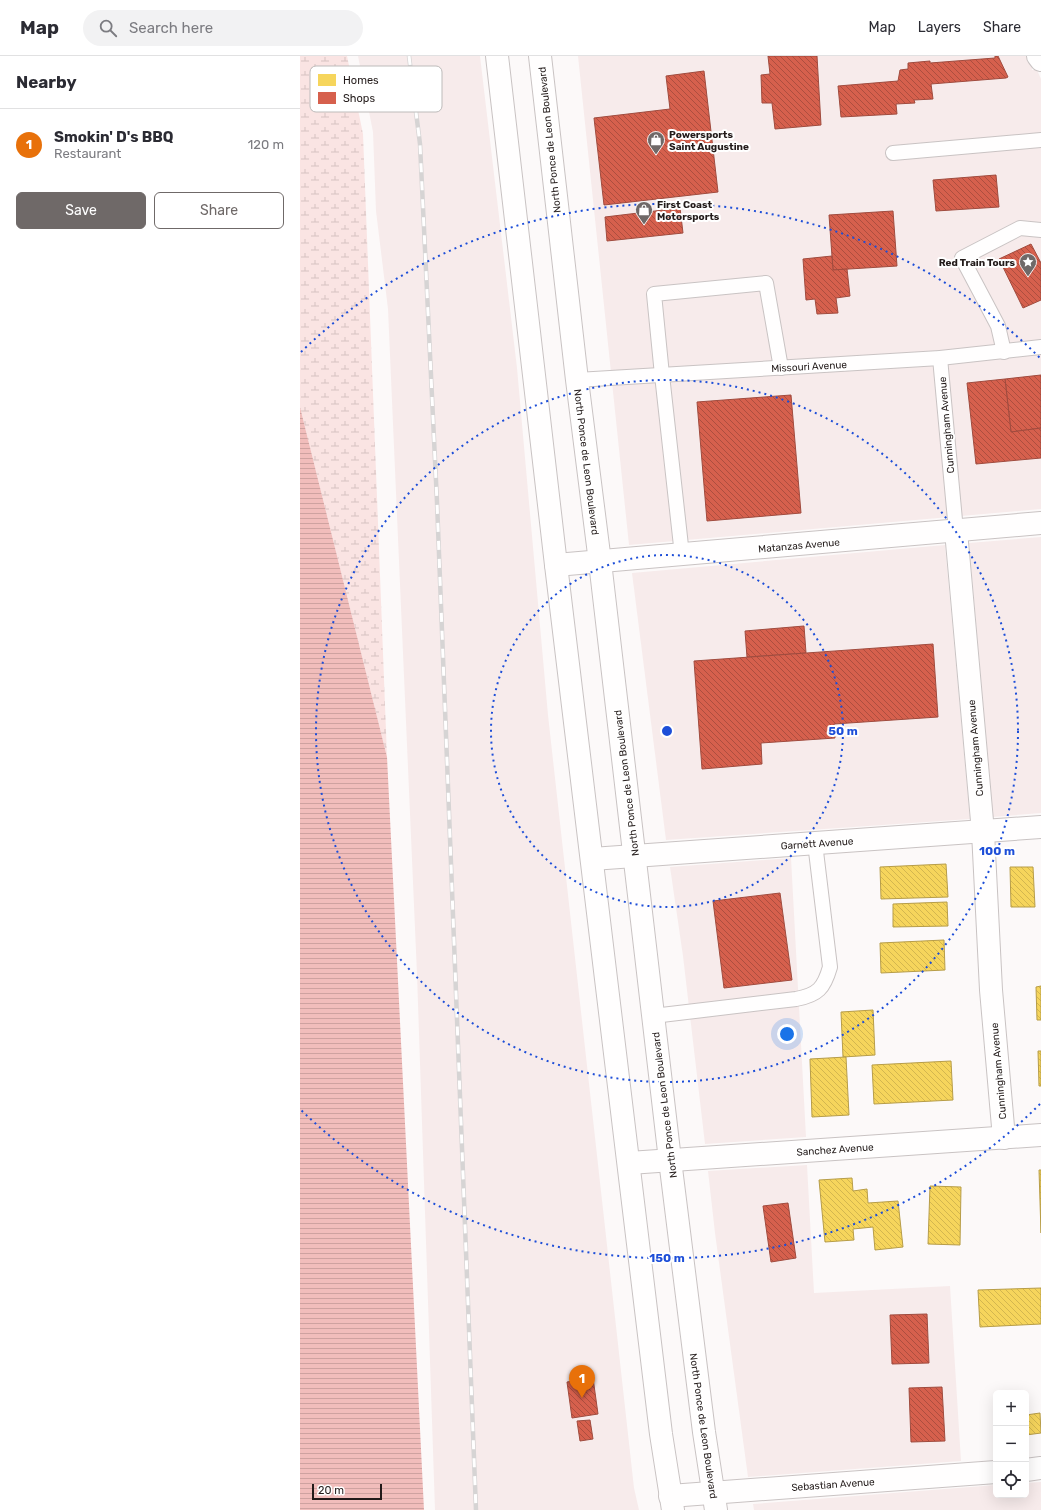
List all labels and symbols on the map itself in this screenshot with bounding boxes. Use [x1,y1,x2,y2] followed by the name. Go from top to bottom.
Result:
[310,66,442,112] legend
[536,66,564,214] street label: North Ponce de Leon Boulevard
[343,74,379,87] text: Homes
[343,92,375,105] text: Shops
[669,129,749,153] place label: Powersports Saint Augustine
[646,130,666,155] shop icon: Powersports Saint Augustine
[657,199,720,223] place label: First Coast Motorsports
[634,200,654,225] shop icon: First Coast Motorsports
[1018,252,1038,277] place icon: Red Train Tours
[939,257,1015,269] place label: Red Train Tours
[771,359,848,375] street label: Missouri Avenue
[937,376,957,474] street label: Cunningham Avenue
[571,389,601,536] street label: North Ponce de Leon Boulevard
[758,536,841,556] street label: Matanzas Avenue
[966,699,986,797] street label: Cunningham Avenue
[612,709,642,856] street label: North Ponce de Leon Boulevard
[660,724,674,738] centre of rings
[828,724,858,738] text: 50 m
[780,835,854,853] street label: Garnett Avenue
[979,844,1015,858] text: 100 m
[989,1022,1009,1120] street label: Cunningham Avenue
[777,1024,797,1044] your location
[650,1031,680,1178] street label: North Ponce de Leon Boulevard
[796,1141,874,1159] street label: Sanchez Avenue
[649,1251,685,1265] text: 150 m
[687,1353,719,1500] street label: North Ponce de Leon Boulevard
[569,1365,595,1398] pin: 1
[791,1476,876,1494] street label: Sebastian Avenue
[312,1482,382,1501] scale bar

